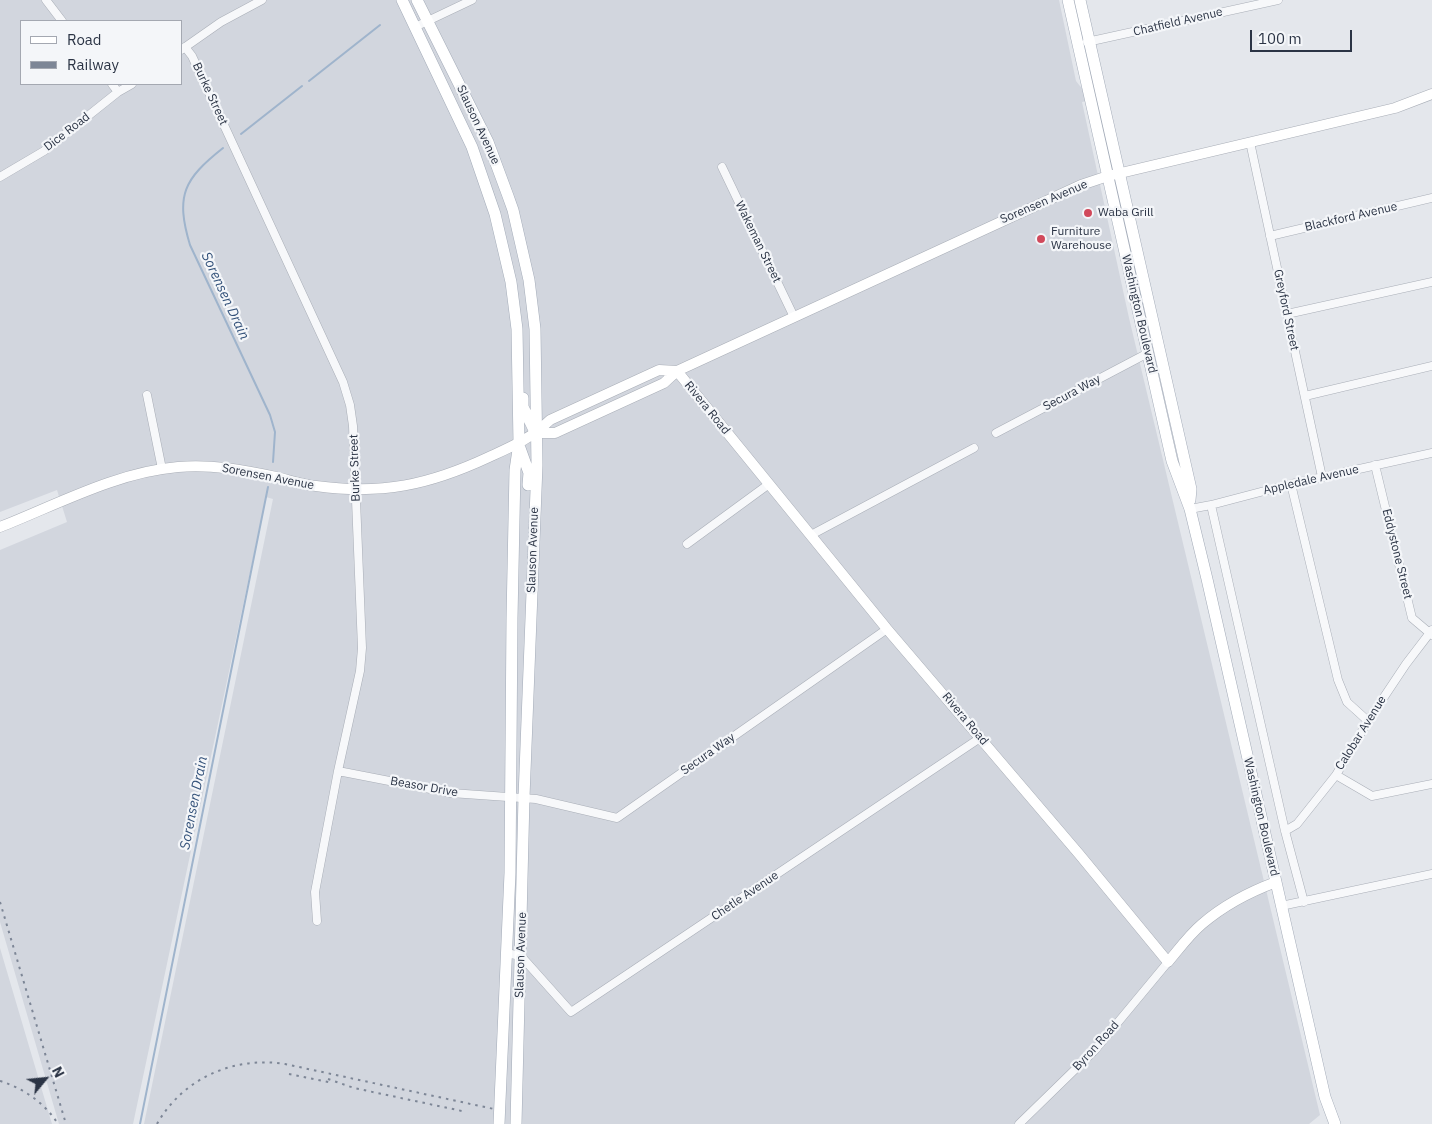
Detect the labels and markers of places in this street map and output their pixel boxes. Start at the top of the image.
place label: Waba Grill [1098,206,1153,220]
marker: Waba Grill [1082,207,1094,219]
place label: Furniture Warehouse [1051,225,1112,253]
marker: Furniture Warehouse [1035,233,1047,245]

